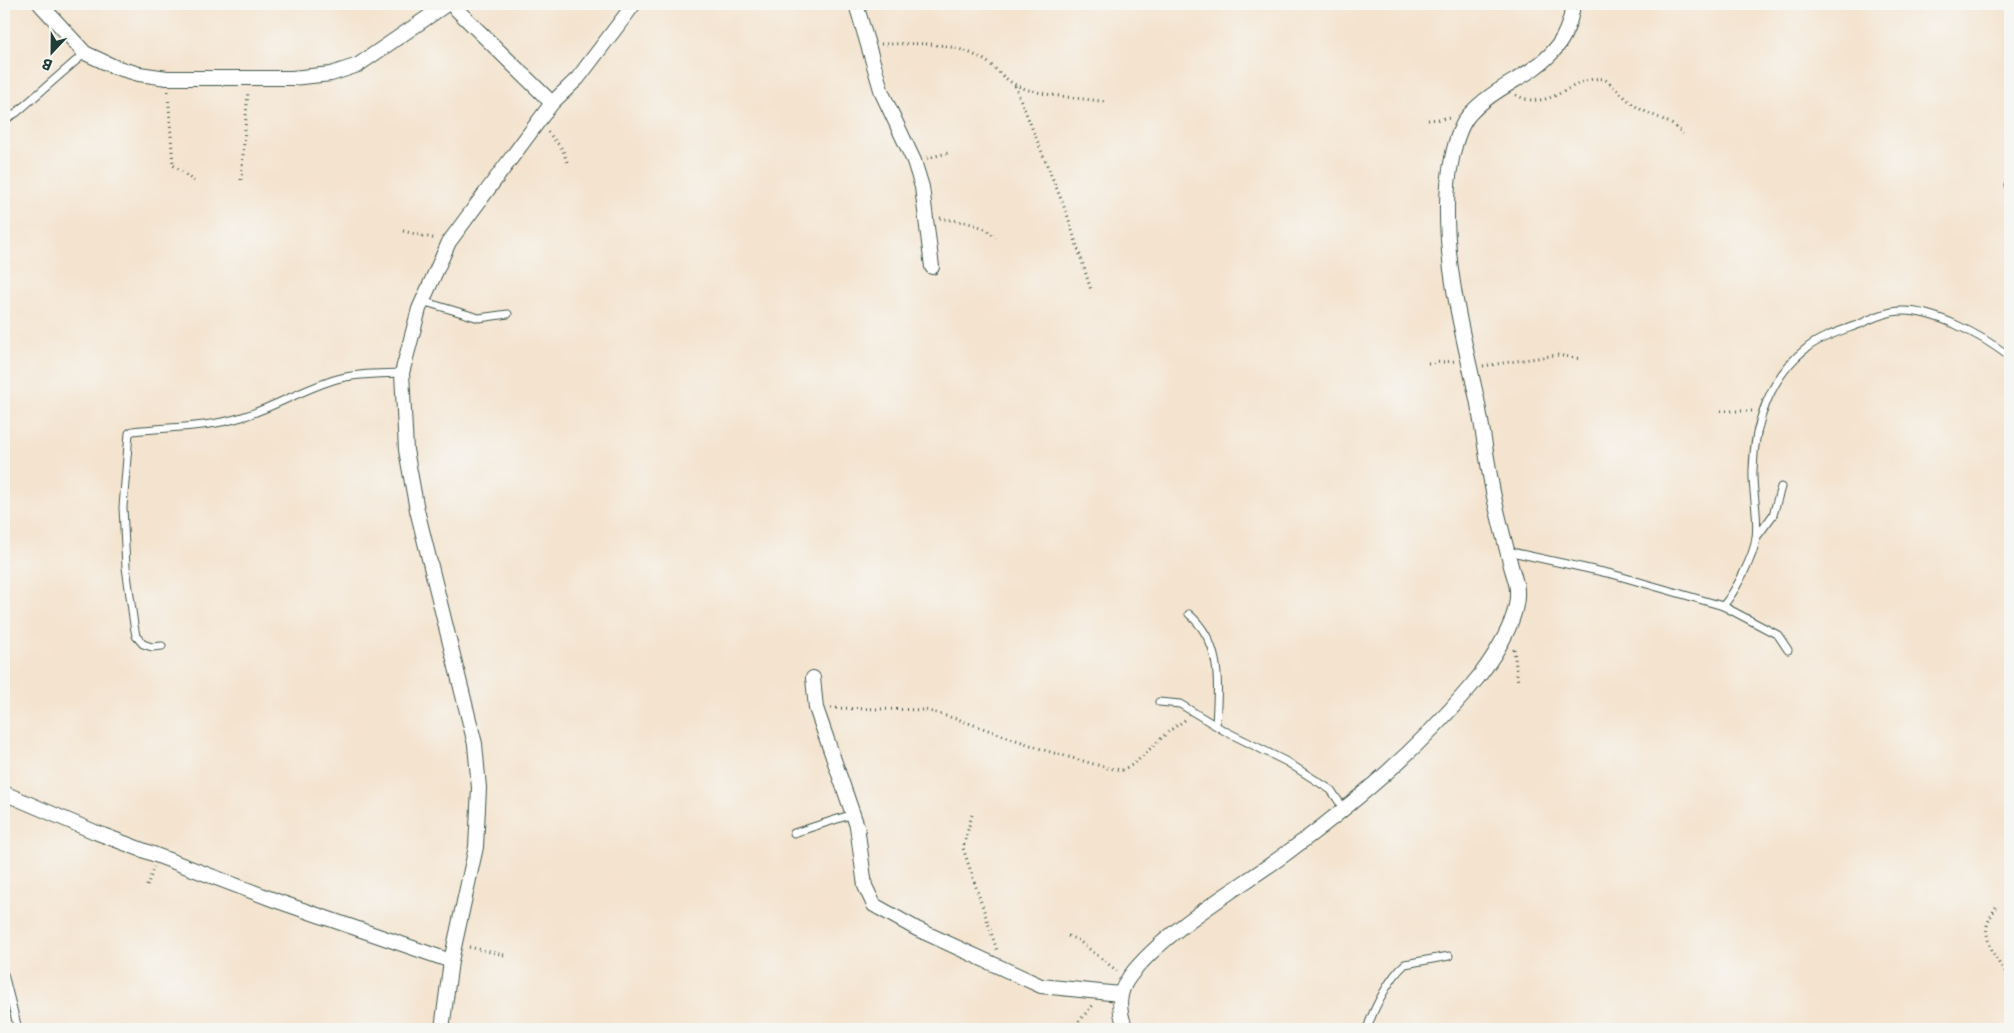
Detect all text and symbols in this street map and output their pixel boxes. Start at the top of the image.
north arrow [28,28,78,78]
text: B [39,53,55,76]

